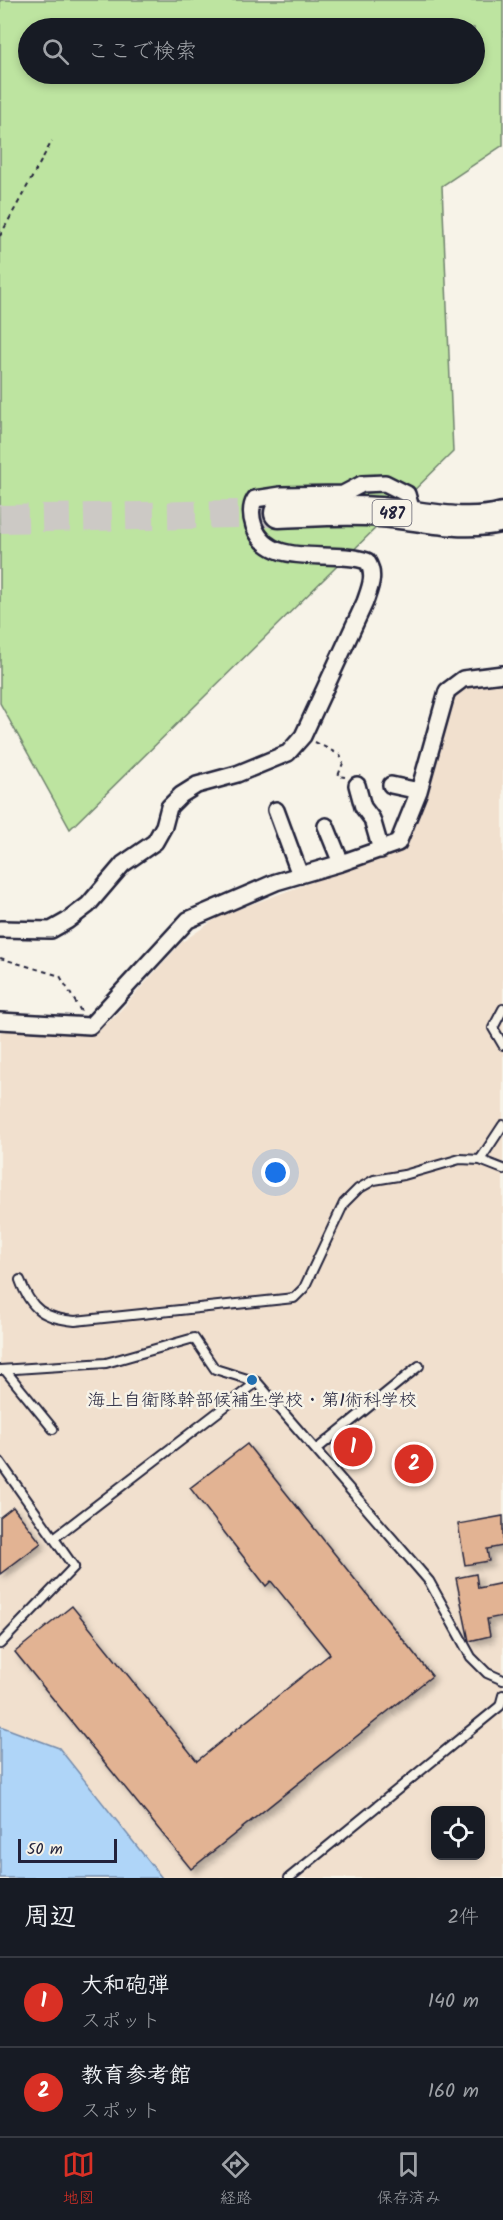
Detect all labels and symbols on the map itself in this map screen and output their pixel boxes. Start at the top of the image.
road number: 487 [372,500,412,526]
your location [261,1158,290,1187]
marker: 海上自衛隊幹部候補生学校・第1術科学校 [245,1373,259,1387]
place label: 海上自衛隊幹部候補生学校・第1術科学校 [87,1387,417,1416]
pin: 1 [334,1424,372,1470]
pin: 2 [394,1442,434,1486]
scale bar [18,1836,117,1864]

